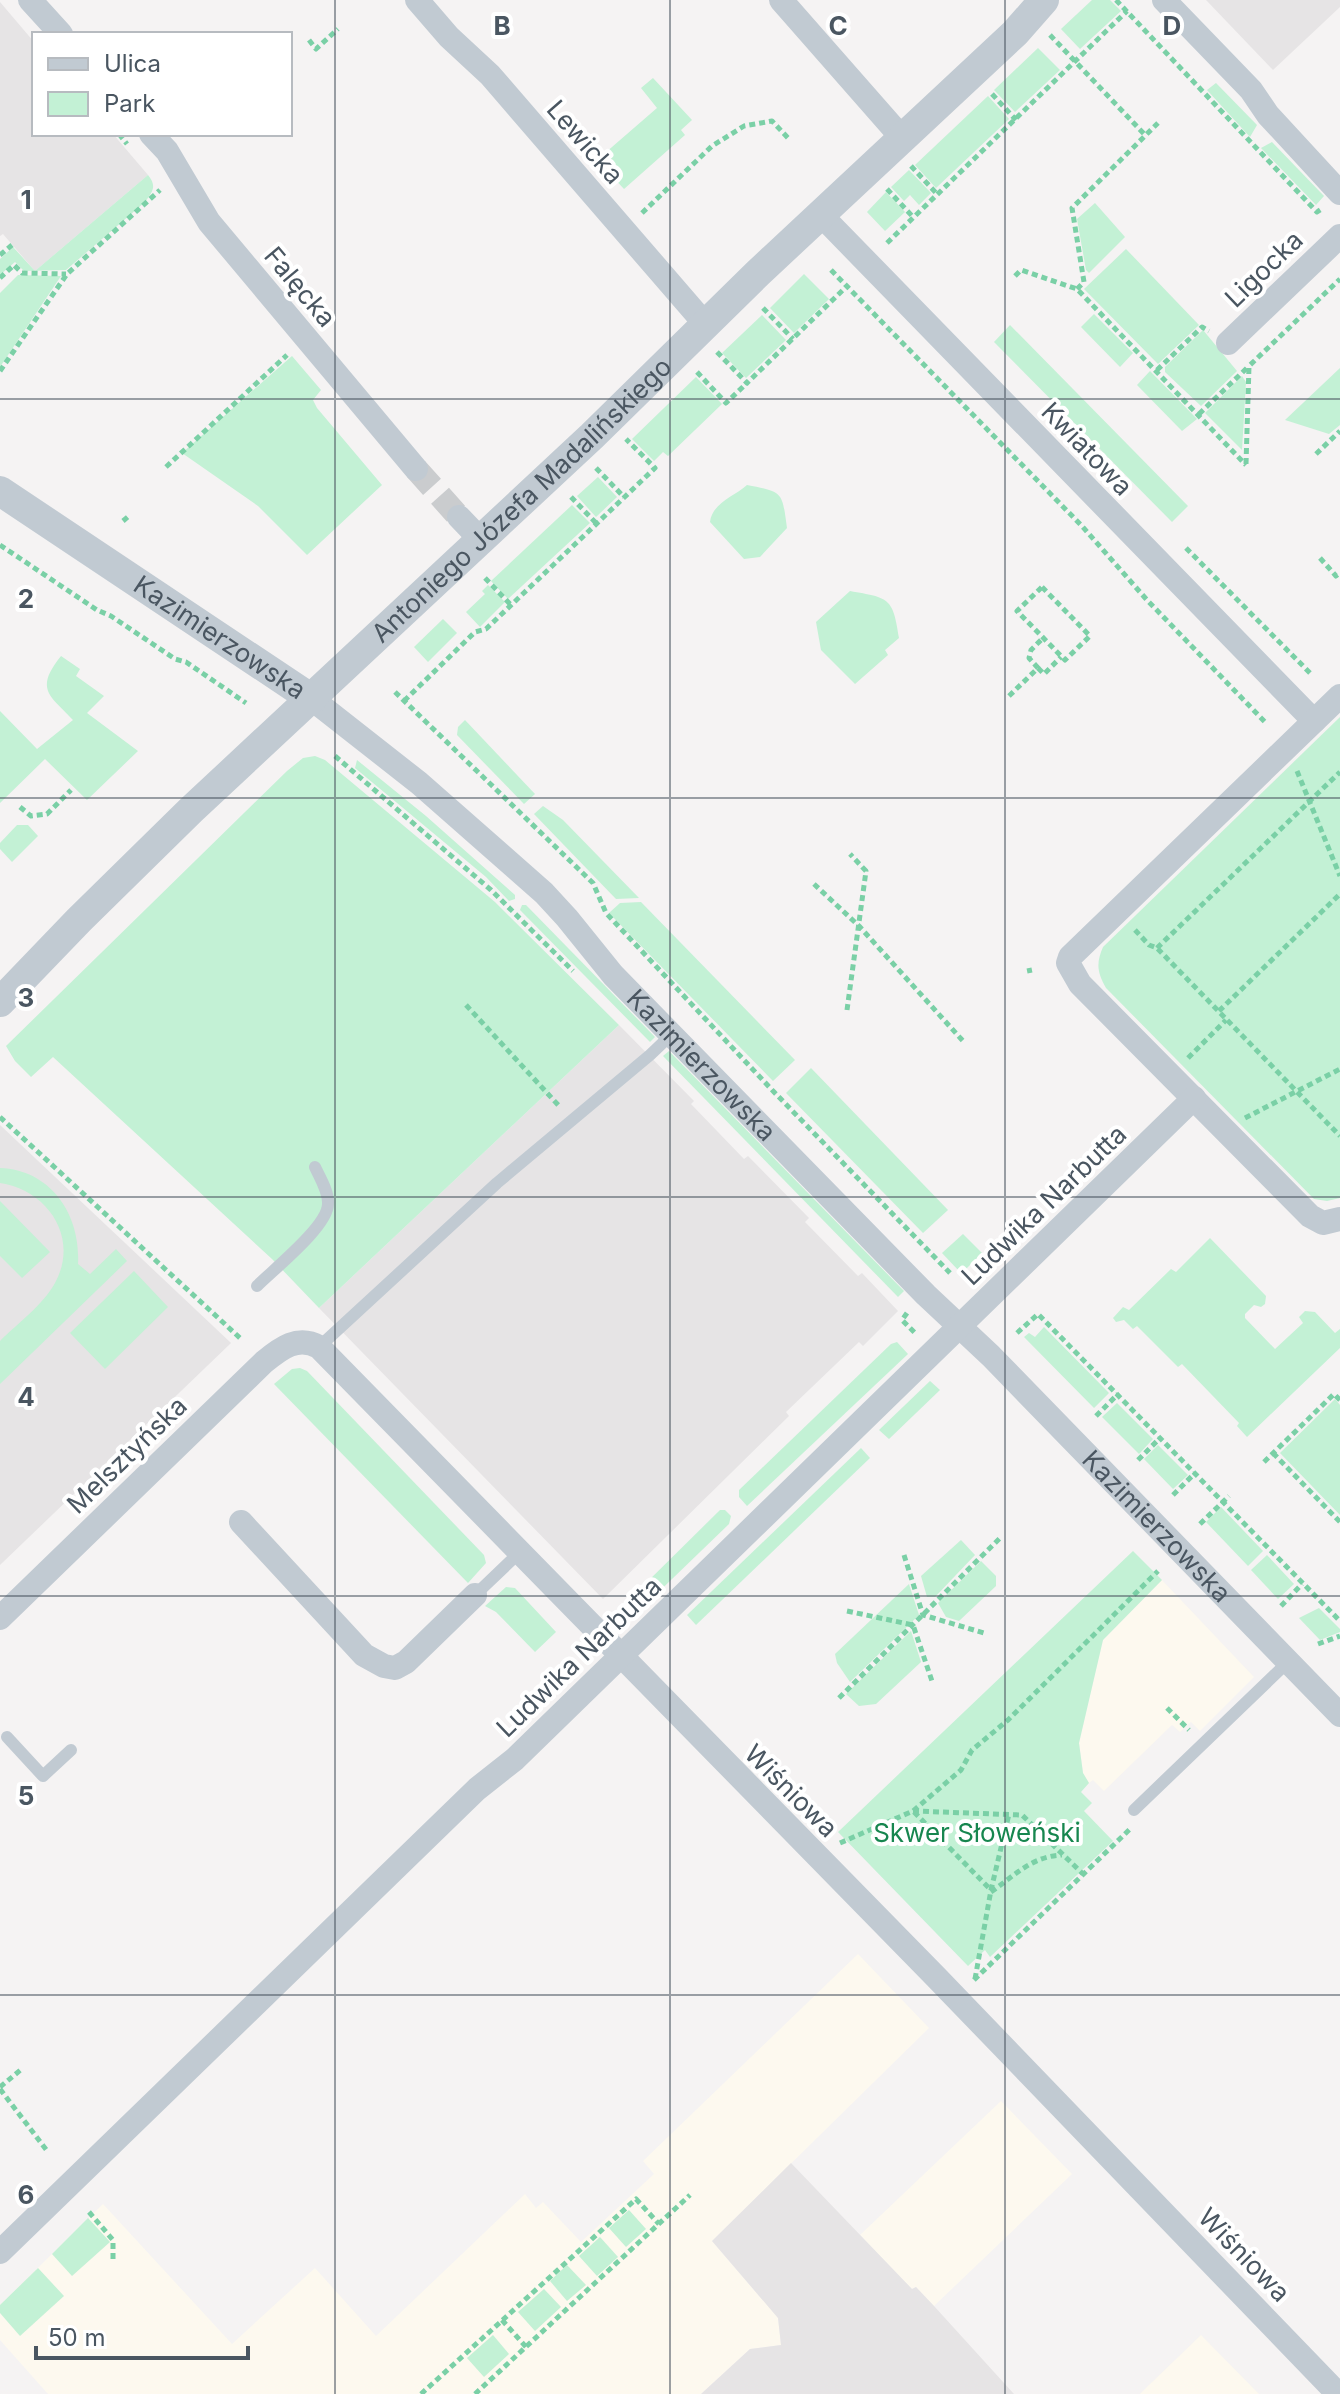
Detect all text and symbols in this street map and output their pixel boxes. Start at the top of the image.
text: B [493,10,511,41]
text: C [828,10,848,41]
text: D [1163,10,1181,41]
legend [32,32,292,136]
text: Ulica [104,49,161,78]
text: Park [104,89,155,118]
street label: Lewicka [541,94,630,190]
text: 1 [20,184,32,215]
street label: Ligocka [1218,224,1309,313]
street label: Falęcka [258,241,343,333]
street label: Antoniego Józefa Madalińskiego [365,351,678,649]
street label: Kwiatowa [1035,396,1139,502]
street label: Kazimierzowska [128,569,312,705]
text: 2 [18,583,34,614]
text: 3 [18,982,34,1013]
street label: Kazimierzowska [621,983,783,1147]
street label: Ludwika Narbutta [955,1118,1132,1291]
text: 4 [17,1381,35,1412]
street label: Melsztyńska [60,1390,193,1519]
street label: Kazimierzowska [1076,1443,1238,1608]
street label: Ludwika Narbutta [490,1570,667,1743]
street label: Wiśniowa [739,1738,844,1843]
text: 5 [18,1780,34,1811]
park label: Skwer Słoweński [873,1817,1081,1848]
text: 6 [18,2179,34,2210]
street label: Wiśniowa [1192,2201,1297,2308]
scale bar [36,2310,248,2360]
text: 50 m [48,2323,106,2352]

